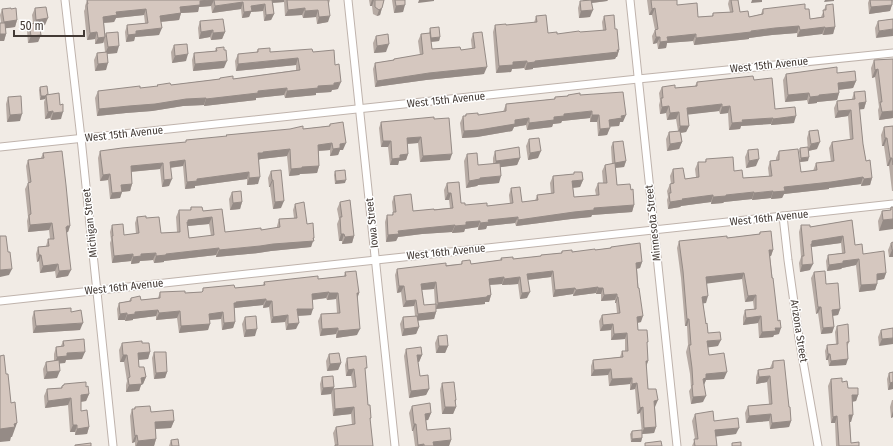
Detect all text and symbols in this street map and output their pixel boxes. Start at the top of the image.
scale bar [14,12,84,38]
text: 50 m [20,19,44,33]
street label: West 15th Avenue [729,54,809,76]
street label: West 15th Avenue [406,89,486,111]
street label: West 15th Avenue [84,123,164,145]
street label: Minnesota Street [642,184,663,262]
street label: Michigan Street [80,187,100,258]
street label: Iowa Street [363,197,381,249]
street label: West 16th Avenue [729,207,809,229]
street label: West 16th Avenue [406,241,486,263]
street label: West 16th Avenue [84,276,164,298]
street label: Arizona Street [788,299,810,364]

